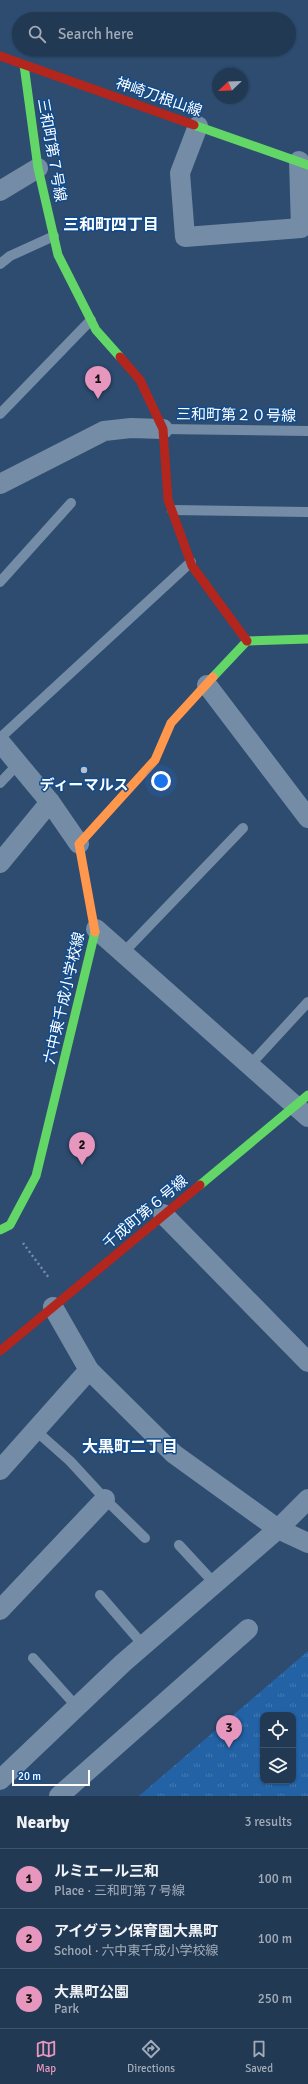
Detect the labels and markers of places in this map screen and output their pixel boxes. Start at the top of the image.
pin: 1 [85,366,111,399]
marker: ディーマルス [79,765,89,775]
place label: ディーマルス [40,776,128,794]
pin: 2 [69,1132,95,1165]
pin: 3 [216,1715,242,1748]

